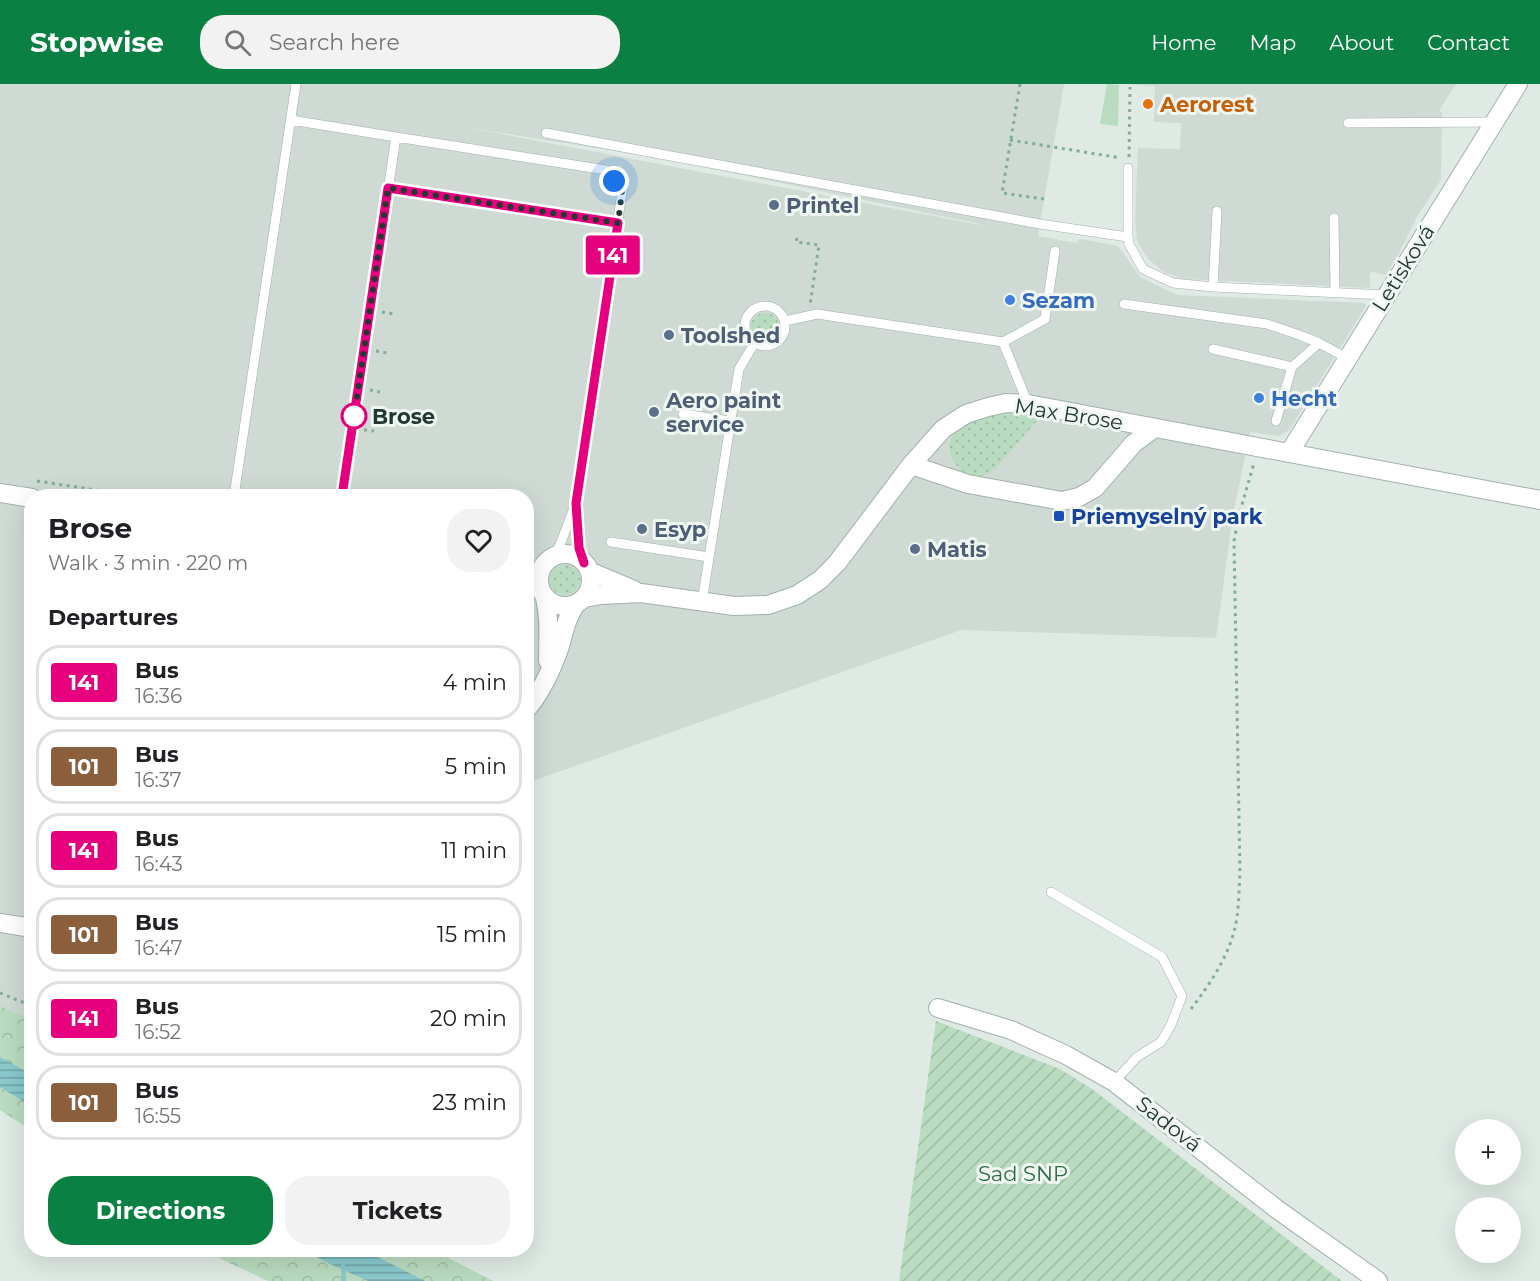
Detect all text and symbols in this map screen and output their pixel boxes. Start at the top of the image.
search box [200,15,620,69]
text: Stopwise [30,25,164,59]
icon: search [221,26,254,59]
text: Search here [269,29,400,56]
text: Home [1151,30,1216,55]
text: Map [1249,30,1296,55]
text: About [1329,30,1394,55]
text: Contact [1427,30,1510,55]
place label: Aerorest [1159,92,1254,117]
marker: Aerorest [1141,97,1155,111]
your location [599,166,629,196]
place label: Printel [786,193,859,218]
marker: Printel [767,198,781,212]
street label: Letisková [1367,220,1439,316]
line badge: 141 [578,236,648,274]
text: 141 [598,243,628,268]
place label: Sezam [1022,288,1095,313]
marker: Sezam [1003,293,1017,307]
place label: Toolshed [681,323,780,348]
marker: Toolshed [662,328,676,342]
place label: Hecht [1271,386,1337,411]
place label: Aero paint service [665,388,781,437]
marker: Hecht [1252,391,1266,405]
street label: Max Brose [1013,393,1125,435]
marker: Brose [341,403,367,429]
place label: Brose [372,404,435,429]
marker: Aero paint service [647,405,661,419]
place label: Priemyselný park [1071,504,1263,529]
button: heart [447,509,510,572]
marker: Priemyselný park [1052,509,1066,523]
text: Brose [48,511,132,545]
place label: Esyp [654,517,706,542]
marker: Esyp [635,522,649,536]
place label: Matis [927,537,987,562]
marker: Matis [908,542,922,556]
text: Walk · 3 min · 220 m [48,551,248,575]
text: Departures [48,604,178,631]
text: Bus [135,657,179,684]
text: 4 min [443,669,507,696]
text: 141 [69,670,99,695]
text: 16:36 [135,684,182,708]
text: Bus [135,741,179,768]
text: 5 min [445,753,507,780]
text: 101 [69,754,99,779]
text: 16:37 [135,768,181,792]
text: Bus [135,825,179,852]
text: 11 min [441,837,507,864]
text: 141 [69,838,99,863]
text: 16:43 [135,852,183,876]
text: Bus [135,909,179,936]
text: 15 min [437,921,507,948]
text: 101 [69,922,99,947]
text: 16:47 [135,936,183,960]
text: Bus [135,993,179,1020]
text: 20 min [430,1005,507,1032]
text: 141 [69,1006,99,1031]
text: 16:52 [135,1020,181,1044]
text: Bus [135,1077,179,1104]
text: 23 min [432,1089,507,1116]
text: 101 [69,1090,99,1115]
street label: Sadová [1131,1091,1207,1157]
text: 16:55 [135,1104,181,1128]
map controls [1455,1119,1521,1263]
button: + [1455,1119,1521,1185]
park label: Sad SNP [978,1161,1068,1186]
button: Directions [48,1176,273,1245]
button: Tickets [285,1176,510,1245]
button: − [1455,1197,1521,1263]

